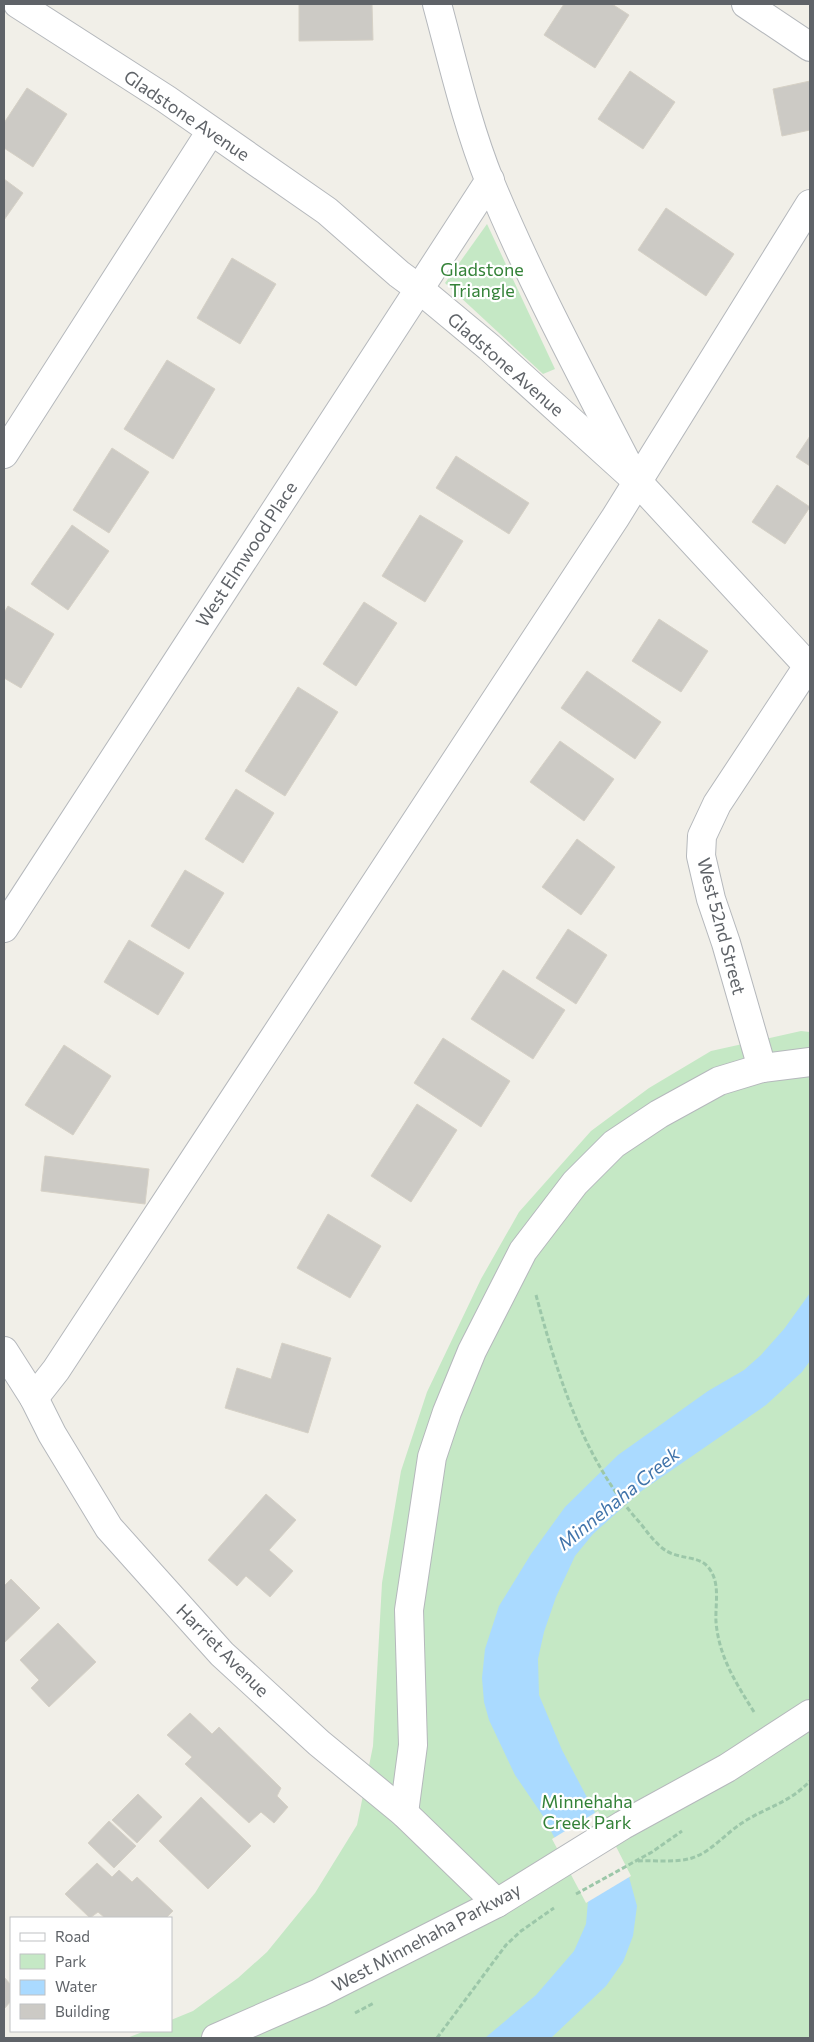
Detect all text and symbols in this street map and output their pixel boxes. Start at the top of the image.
street label: Gladstone Avenue [120,65,254,165]
park label: Gladstone Triangle [440,258,524,301]
street label: Gladstone Avenue [443,307,569,421]
street label: West Elmwood Place [191,477,301,631]
street label: West 52nd Street [693,855,751,997]
water label: Minnehaha Creek [552,1441,684,1554]
street label: Harriet Avenue [172,1599,274,1701]
park label: Minnehaha Creek Park [541,1790,633,1833]
street label: West Minnehaha Parkway [328,1878,524,1996]
legend [10,1917,172,2032]
text: Road [55,1927,90,1945]
text: Park [55,1952,86,1970]
text: Water [55,1977,97,1995]
text: Building [55,2002,110,2020]

